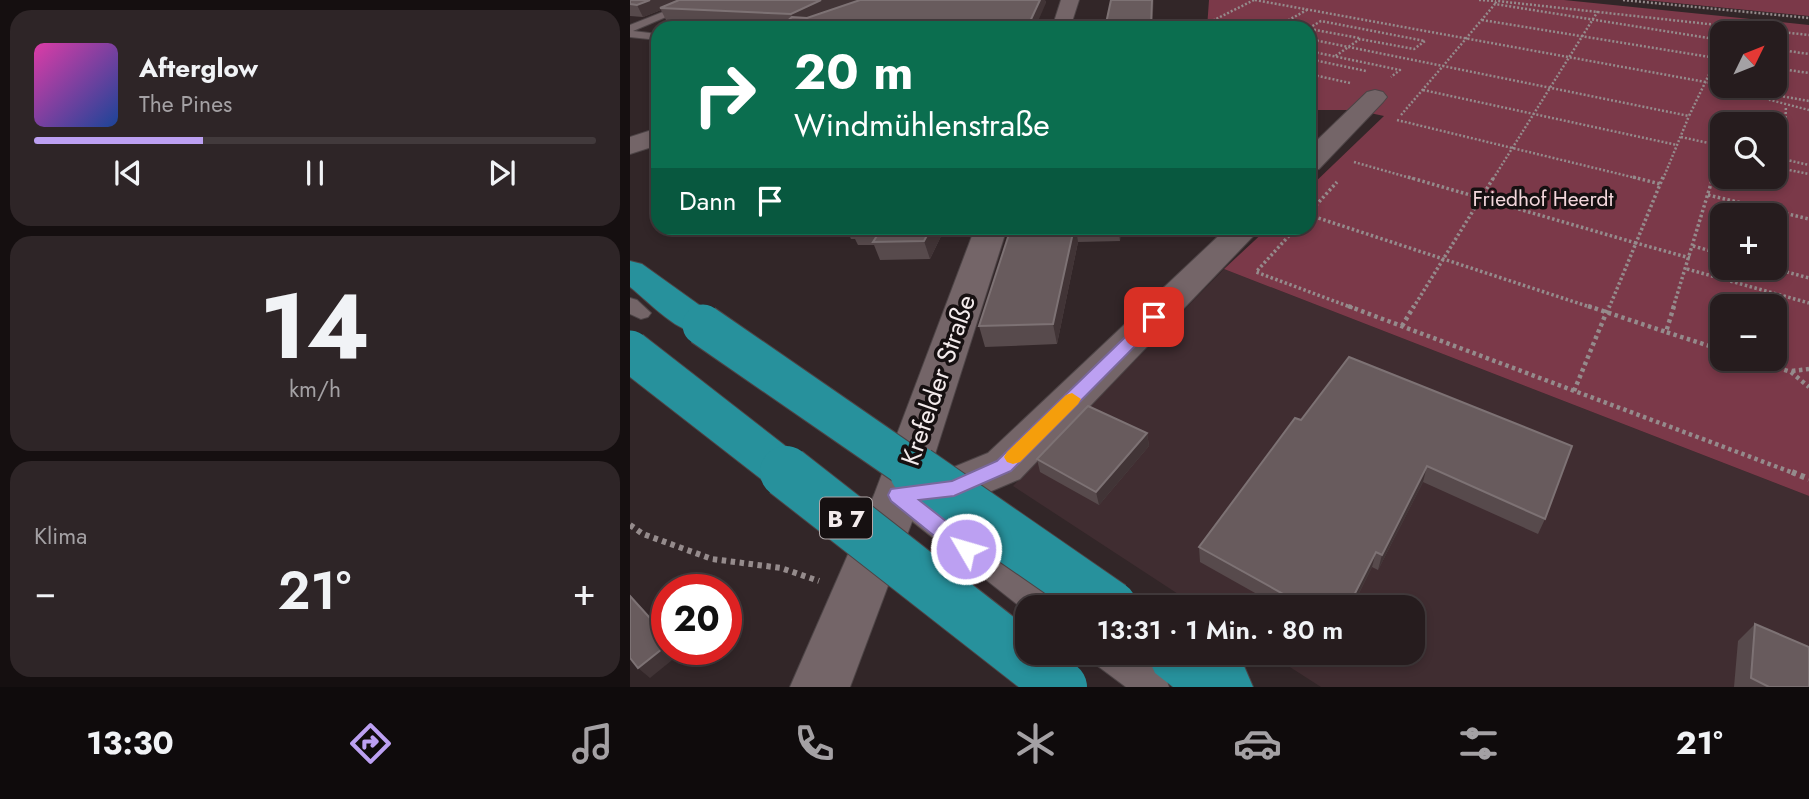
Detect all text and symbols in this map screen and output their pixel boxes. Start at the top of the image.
north arrow [1710,21,1787,98]
map controls [1710,21,1787,371]
text: 20 m [794,37,913,107]
text: Afterglow [139,49,258,87]
icon: right [679,49,770,140]
text: The Pines [139,87,232,121]
text: Windmühlenstraße [794,102,1050,148]
button: search [1710,112,1787,189]
icon: previous [109,154,147,192]
icon: pause [296,154,334,192]
icon: next [483,154,521,192]
text: Dann [679,182,737,220]
icon: arrive [751,182,789,220]
park label: Friedhof Heerdt [1472,184,1614,214]
button: + [1710,203,1787,280]
text: 14 [260,261,370,392]
pin [1124,287,1184,347]
street label: Krefelder Straße [891,290,985,470]
button: − [1710,294,1787,371]
icon: arrive [1135,298,1173,336]
text: km/h [289,372,341,406]
road number: B 7 [820,498,872,538]
position arrow [929,512,1003,586]
text: Klima [34,519,87,553]
text: 21° [278,553,351,629]
text: − [34,564,56,619]
text: + [573,564,596,619]
speed limit sign: 20 [651,574,742,665]
text: 13:31 · 1 Min. · 80 m [1097,611,1343,649]
icon: directions [346,719,395,768]
icon: music [568,719,617,768]
icon: phone [790,719,839,768]
icon: climate [1011,719,1060,768]
icon: car [1233,719,1282,768]
icon: filters [1454,719,1503,768]
text: 13:30 [86,720,174,766]
text: 21° [1676,720,1723,766]

